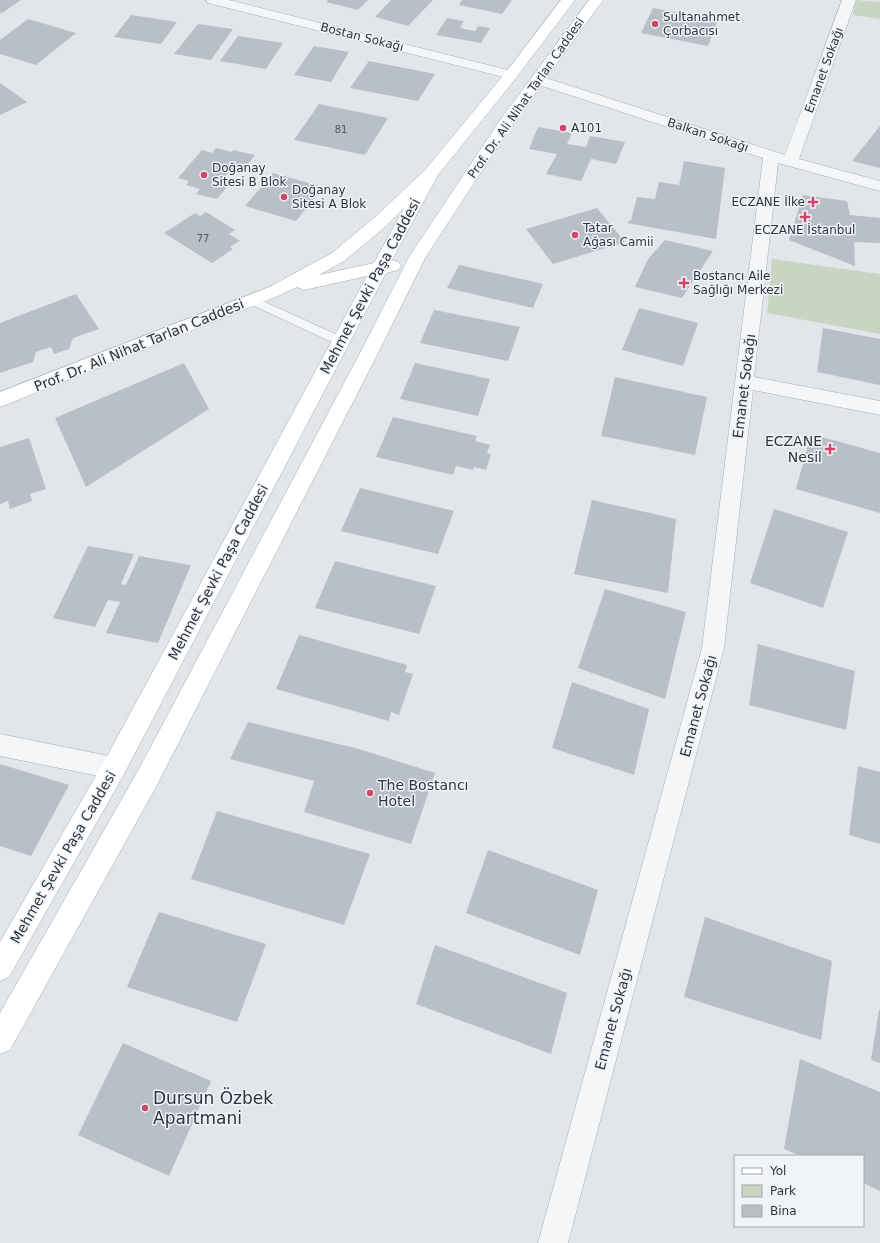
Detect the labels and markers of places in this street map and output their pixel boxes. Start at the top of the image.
place label: Sultanahmet Çorbacısı [663,10,740,38]
marker: Sultanahmet Çorbacısı [650,19,660,29]
place label: A101 [571,121,602,135]
marker: A101 [558,123,568,133]
place label: Doğanay Sitesi B Blok [212,161,286,189]
marker: Doğanay Sitesi B Blok [199,170,209,180]
place label: Doğanay Sitesi A Blok [292,183,366,211]
marker: Doğanay Sitesi A Blok [279,192,289,202]
place label: ECZANE İlke [731,194,805,209]
marker: ECZANE İlke [808,197,818,207]
marker: ECZANE İstanbul [800,212,810,222]
place label: Tatar Ağası Camii [582,221,654,249]
place label: ECZANE İstanbul [755,222,855,237]
marker: Tatar Ağası Camii [570,230,580,240]
place label: Bostancı Aile Sağlığı Merkezi [693,269,783,297]
marker: Bostancı Aile Sağlığı Merkezi [678,277,690,289]
place label: ECZANE Nesil [765,433,822,465]
marker: ECZANE Nesil [825,444,835,454]
place label: The Bostancı Hotel [377,777,468,809]
marker: The Bostancı Hotel [365,788,375,798]
place label: Dursun Özbek Apartmani [153,1087,273,1128]
marker: Dursun Özbek Apartmani [140,1103,150,1113]

